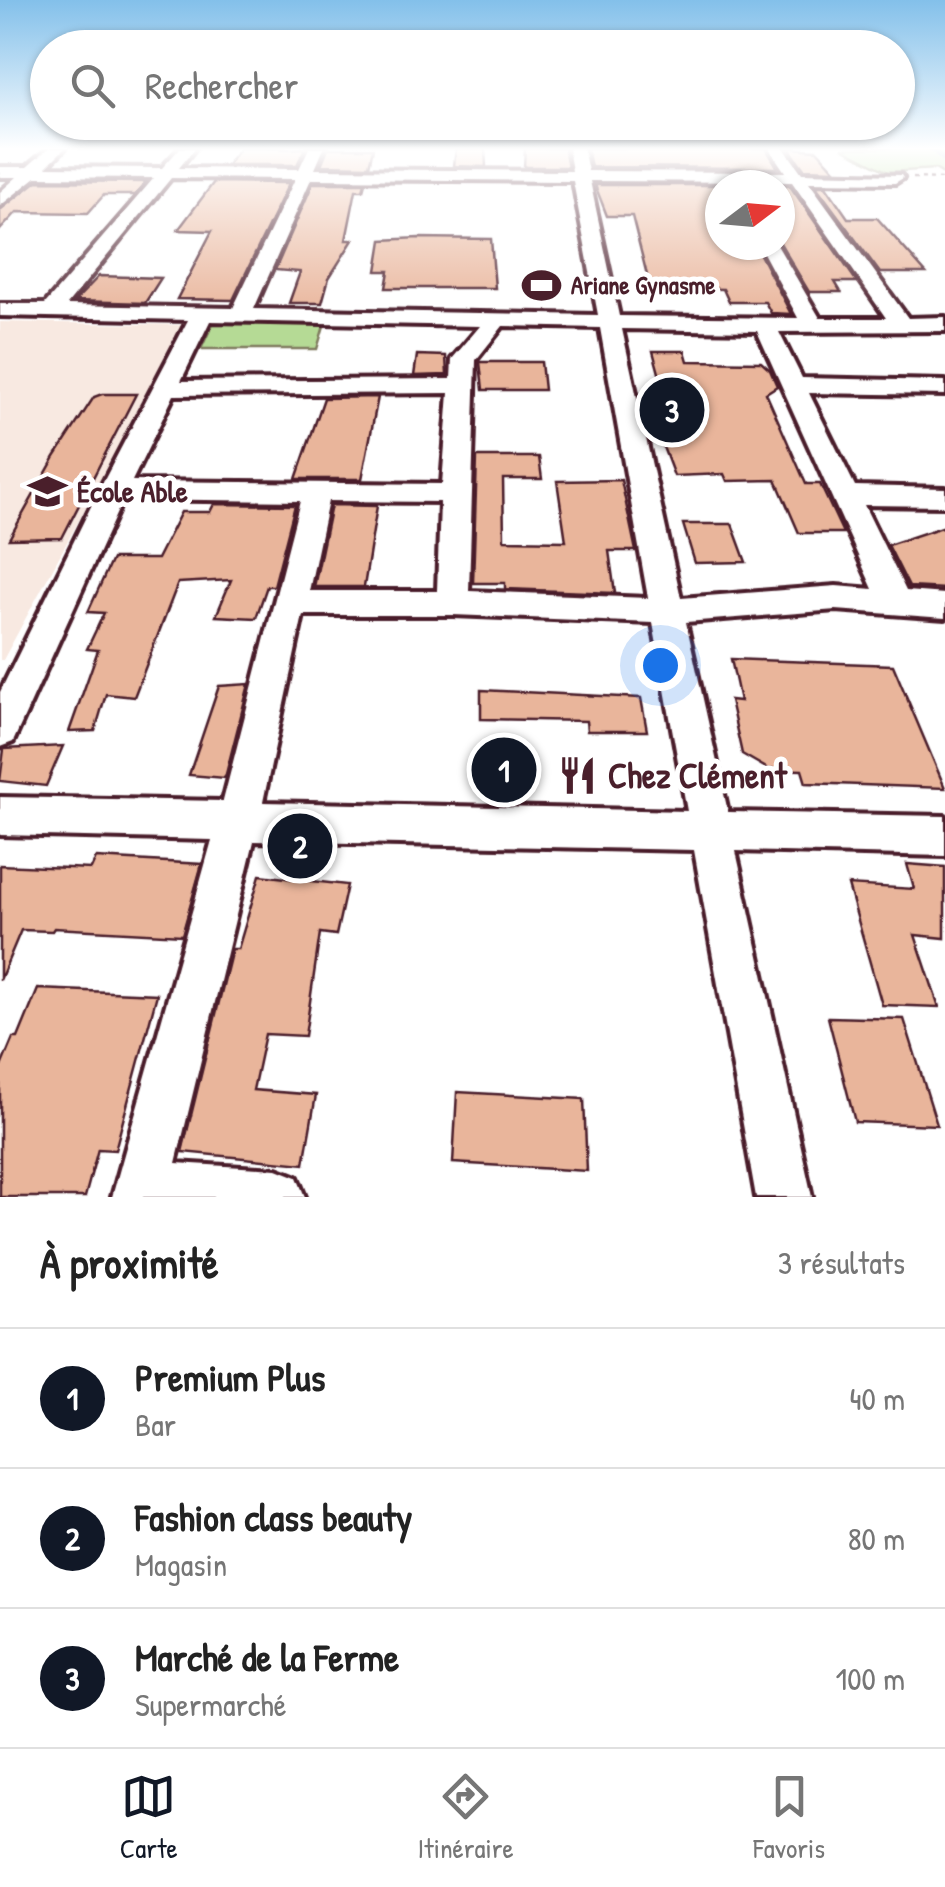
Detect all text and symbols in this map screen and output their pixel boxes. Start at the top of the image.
search box [30,30,915,140]
icon: search [65,58,120,113]
text: Rechercher [145,59,298,111]
north arrow [705,170,795,260]
sports icon: Ariane Gynasme [520,264,562,306]
place label: Ariane Gynasme [571,268,716,303]
pin: 3 [640,372,704,448]
school or university icon: École Able [26,471,68,513]
place label: École Able [77,471,188,511]
your location [635,640,686,691]
pin: 1 [472,732,536,808]
place label: Chez Clément [608,752,788,799]
restaurant icon: Chez Clément [557,755,599,797]
pin: 2 [268,808,332,884]
text: À proximité [40,1234,219,1291]
text: 3 résultats [778,1241,905,1284]
text: Premium Plus [135,1351,325,1403]
text: 1 [67,1377,78,1420]
text: 40 m [850,1377,905,1420]
text: Bar [135,1403,176,1446]
text: Fashion class beauty [135,1491,412,1543]
text: 2 [65,1517,80,1560]
text: 80 m [848,1517,905,1560]
text: Magasin [135,1543,227,1586]
text: Marché de la Ferme [135,1631,399,1683]
text: 3 [65,1657,80,1700]
text: 100 m [836,1657,905,1700]
text: Supermarché [135,1683,286,1726]
tab: Carte [120,1769,178,1867]
tab: Itinéraire [417,1769,514,1867]
tab: Favoris [753,1769,825,1867]

